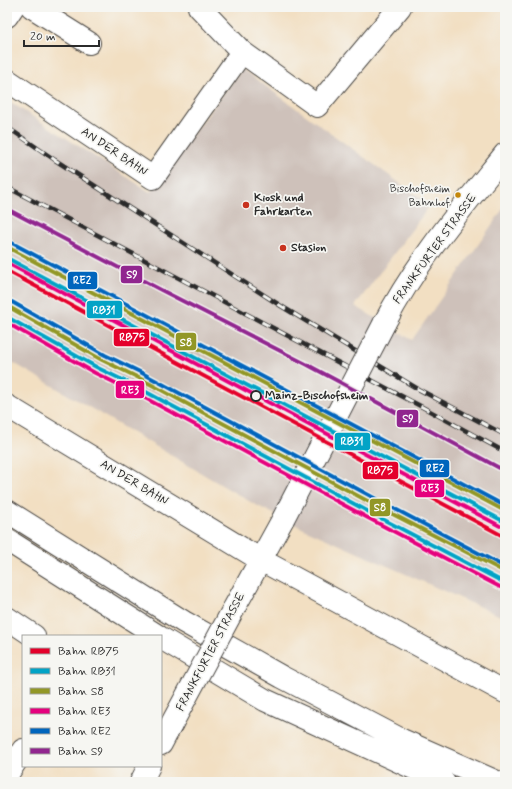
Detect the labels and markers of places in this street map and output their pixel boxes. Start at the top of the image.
place label: Bischofsheim Bahnhof [390,182,450,210]
place label: Kiosk und Fahrkarten [254,190,312,220]
marker: Bischofsheim Bahnhof [453,190,463,200]
marker: Kiosk und Fahrkarten [241,200,251,210]
place label: Stasion [291,240,326,256]
marker: Stasion [278,243,288,253]
place label: Mainz-Bischofsheim [265,388,369,404]
marker: Mainz-Bischofsheim [250,390,262,402]

